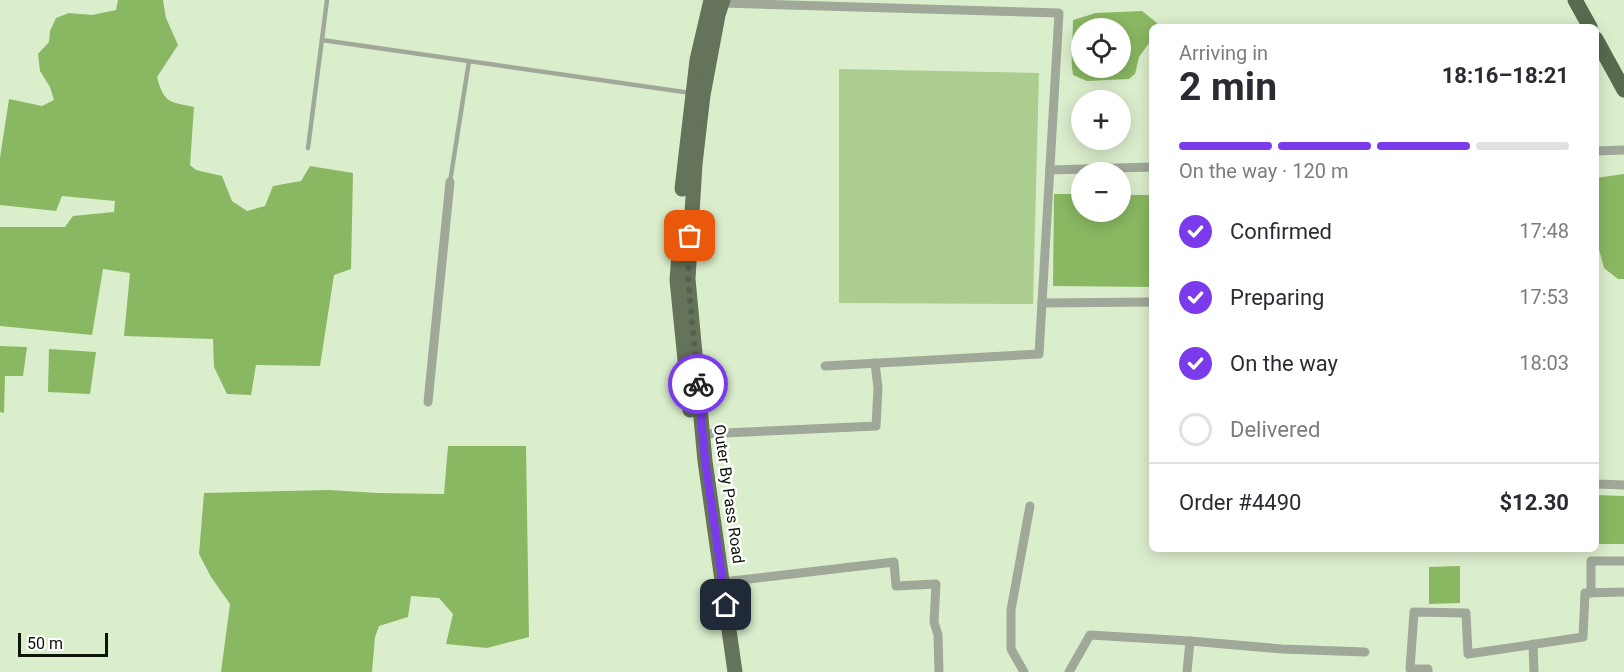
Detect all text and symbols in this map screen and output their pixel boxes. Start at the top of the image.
map controls [1071,18,1131,222]
button: locate [1071,18,1131,78]
text: Arriving in [1179,41,1268,65]
text: 18:16–18:21 [1442,63,1569,88]
text: 2 min [1179,64,1277,110]
button: + [1071,90,1131,150]
text: On the way · 120 m [1179,159,1348,183]
button: − [1071,162,1131,222]
pin [664,210,715,261]
icon: check [1179,215,1212,248]
icon: bag [673,219,706,252]
text: Confirmed [1230,219,1332,244]
text: 17:48 [1519,219,1569,243]
icon: check [1179,281,1212,314]
text: Preparing [1230,285,1324,310]
text: 17:53 [1519,285,1569,309]
icon: check [1179,347,1212,380]
text: On the way [1230,351,1338,376]
text: 18:03 [1519,351,1569,375]
courier [668,354,728,414]
icon: bike [682,368,715,401]
text: Delivered [1230,417,1320,442]
street label: Outer By Pass Road [710,423,748,565]
text: Order #4490 [1179,490,1301,515]
text: $12.30 [1500,490,1569,515]
pin [700,579,751,630]
icon: home [709,588,742,621]
scale bar [18,630,108,658]
text: 50 m [27,634,63,653]

